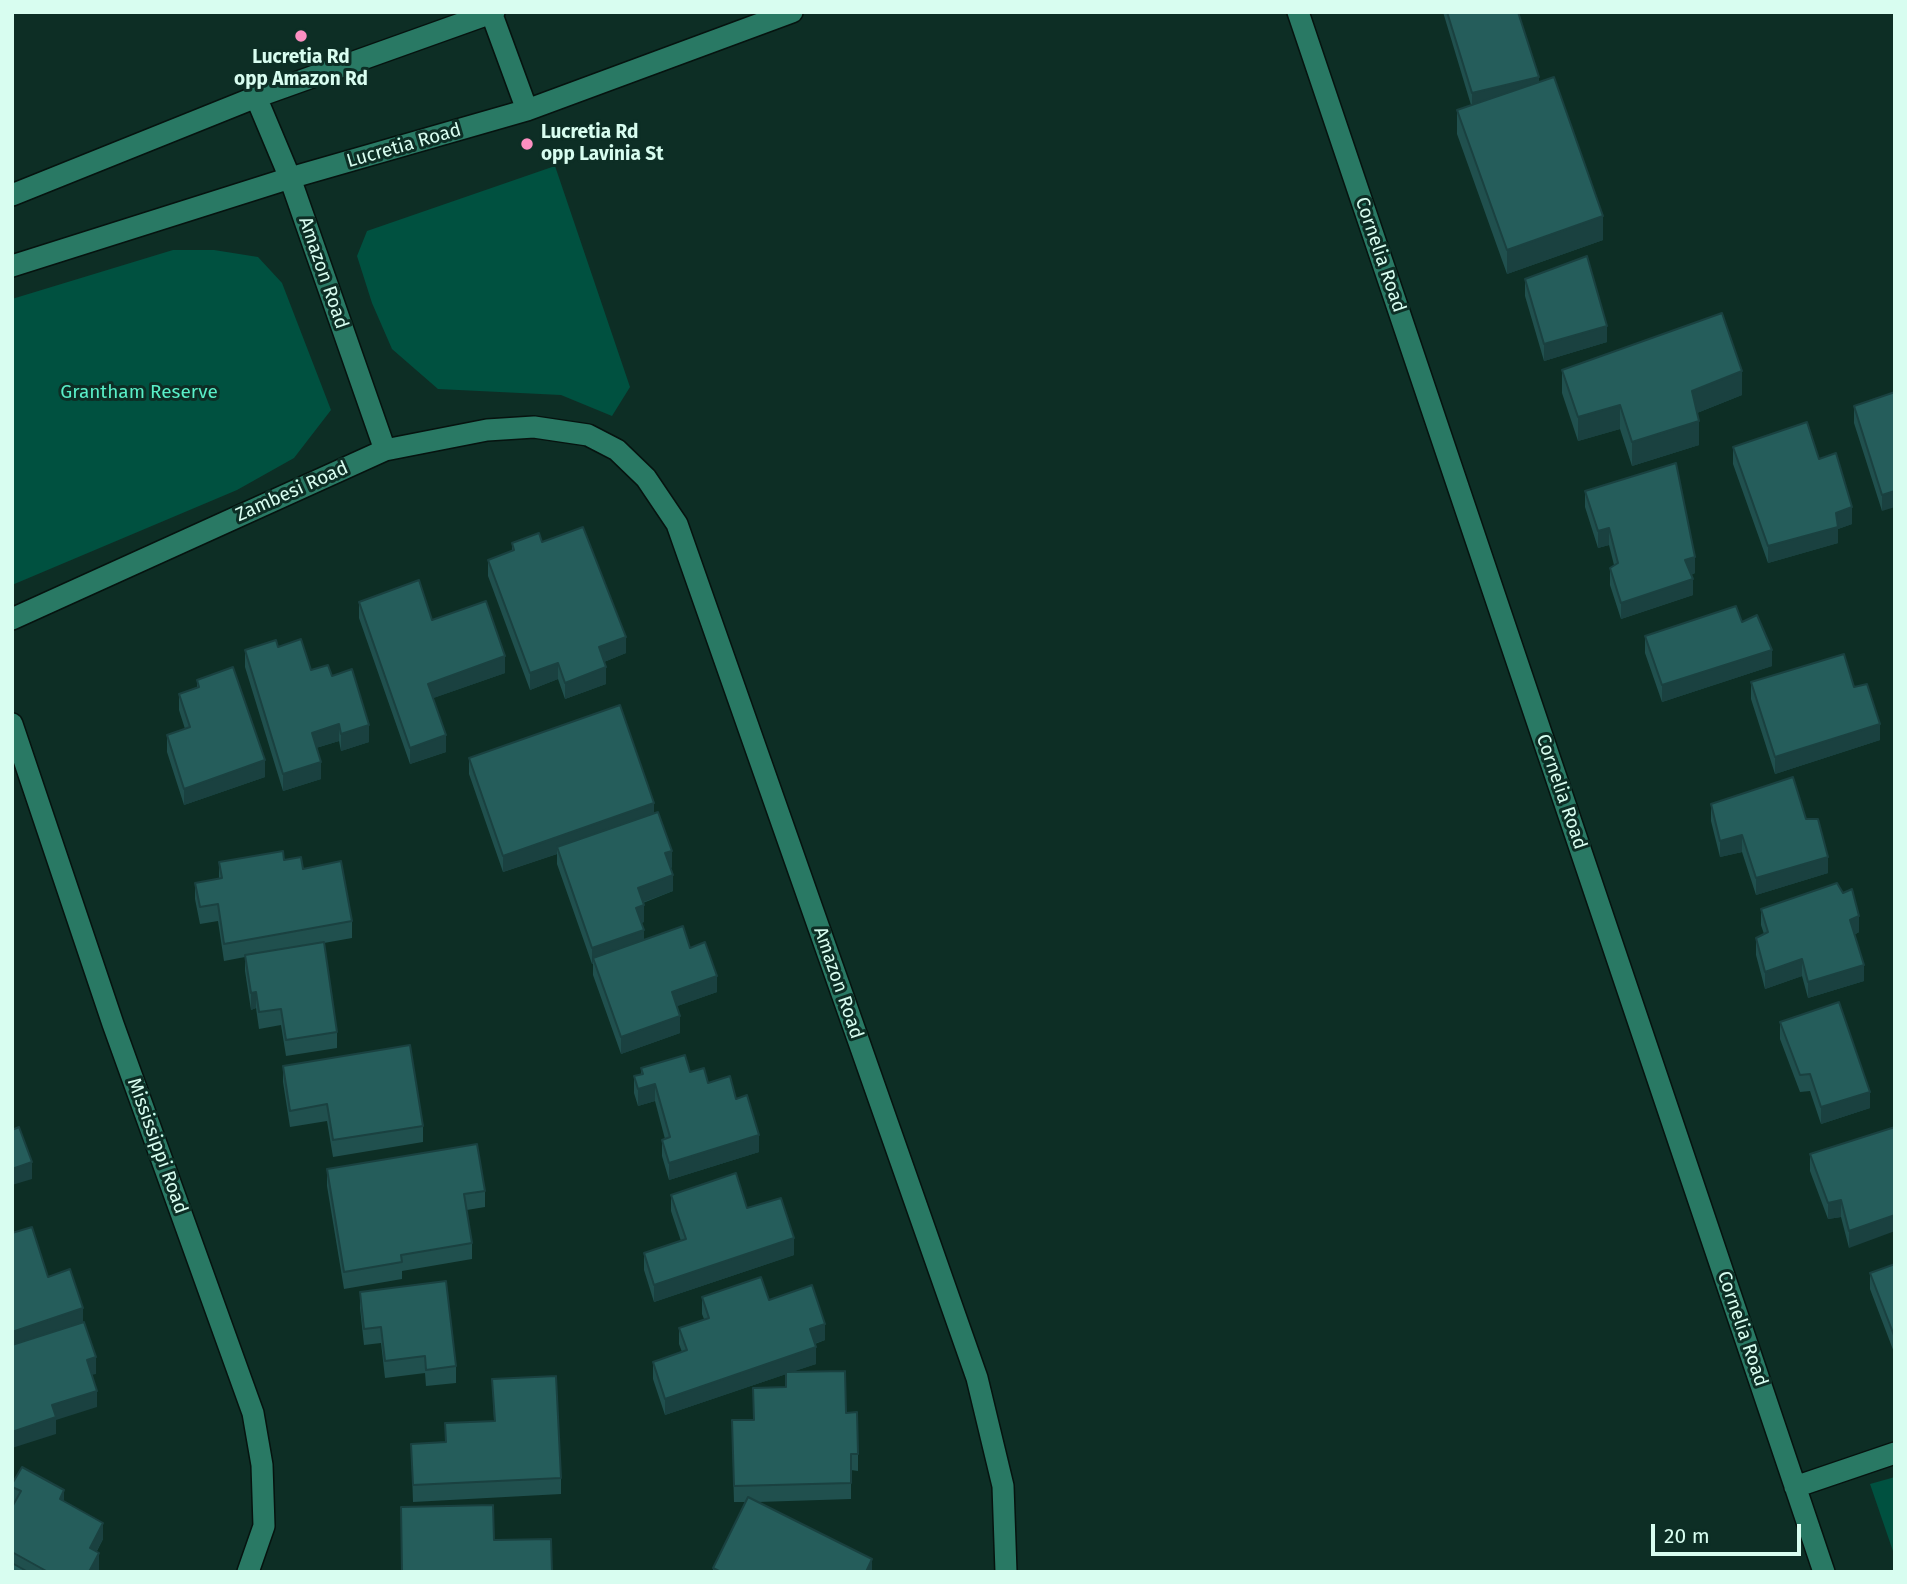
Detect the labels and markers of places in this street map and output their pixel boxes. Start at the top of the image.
marker: Lucretia Rd opp Amazon Rd [293,28,309,44]
place label: Lucretia Rd opp Amazon Rd [234,47,368,91]
place label: Lucretia Rd opp Lavinia St [541,122,664,166]
marker: Lucretia Rd opp Lavinia St [519,136,535,152]

